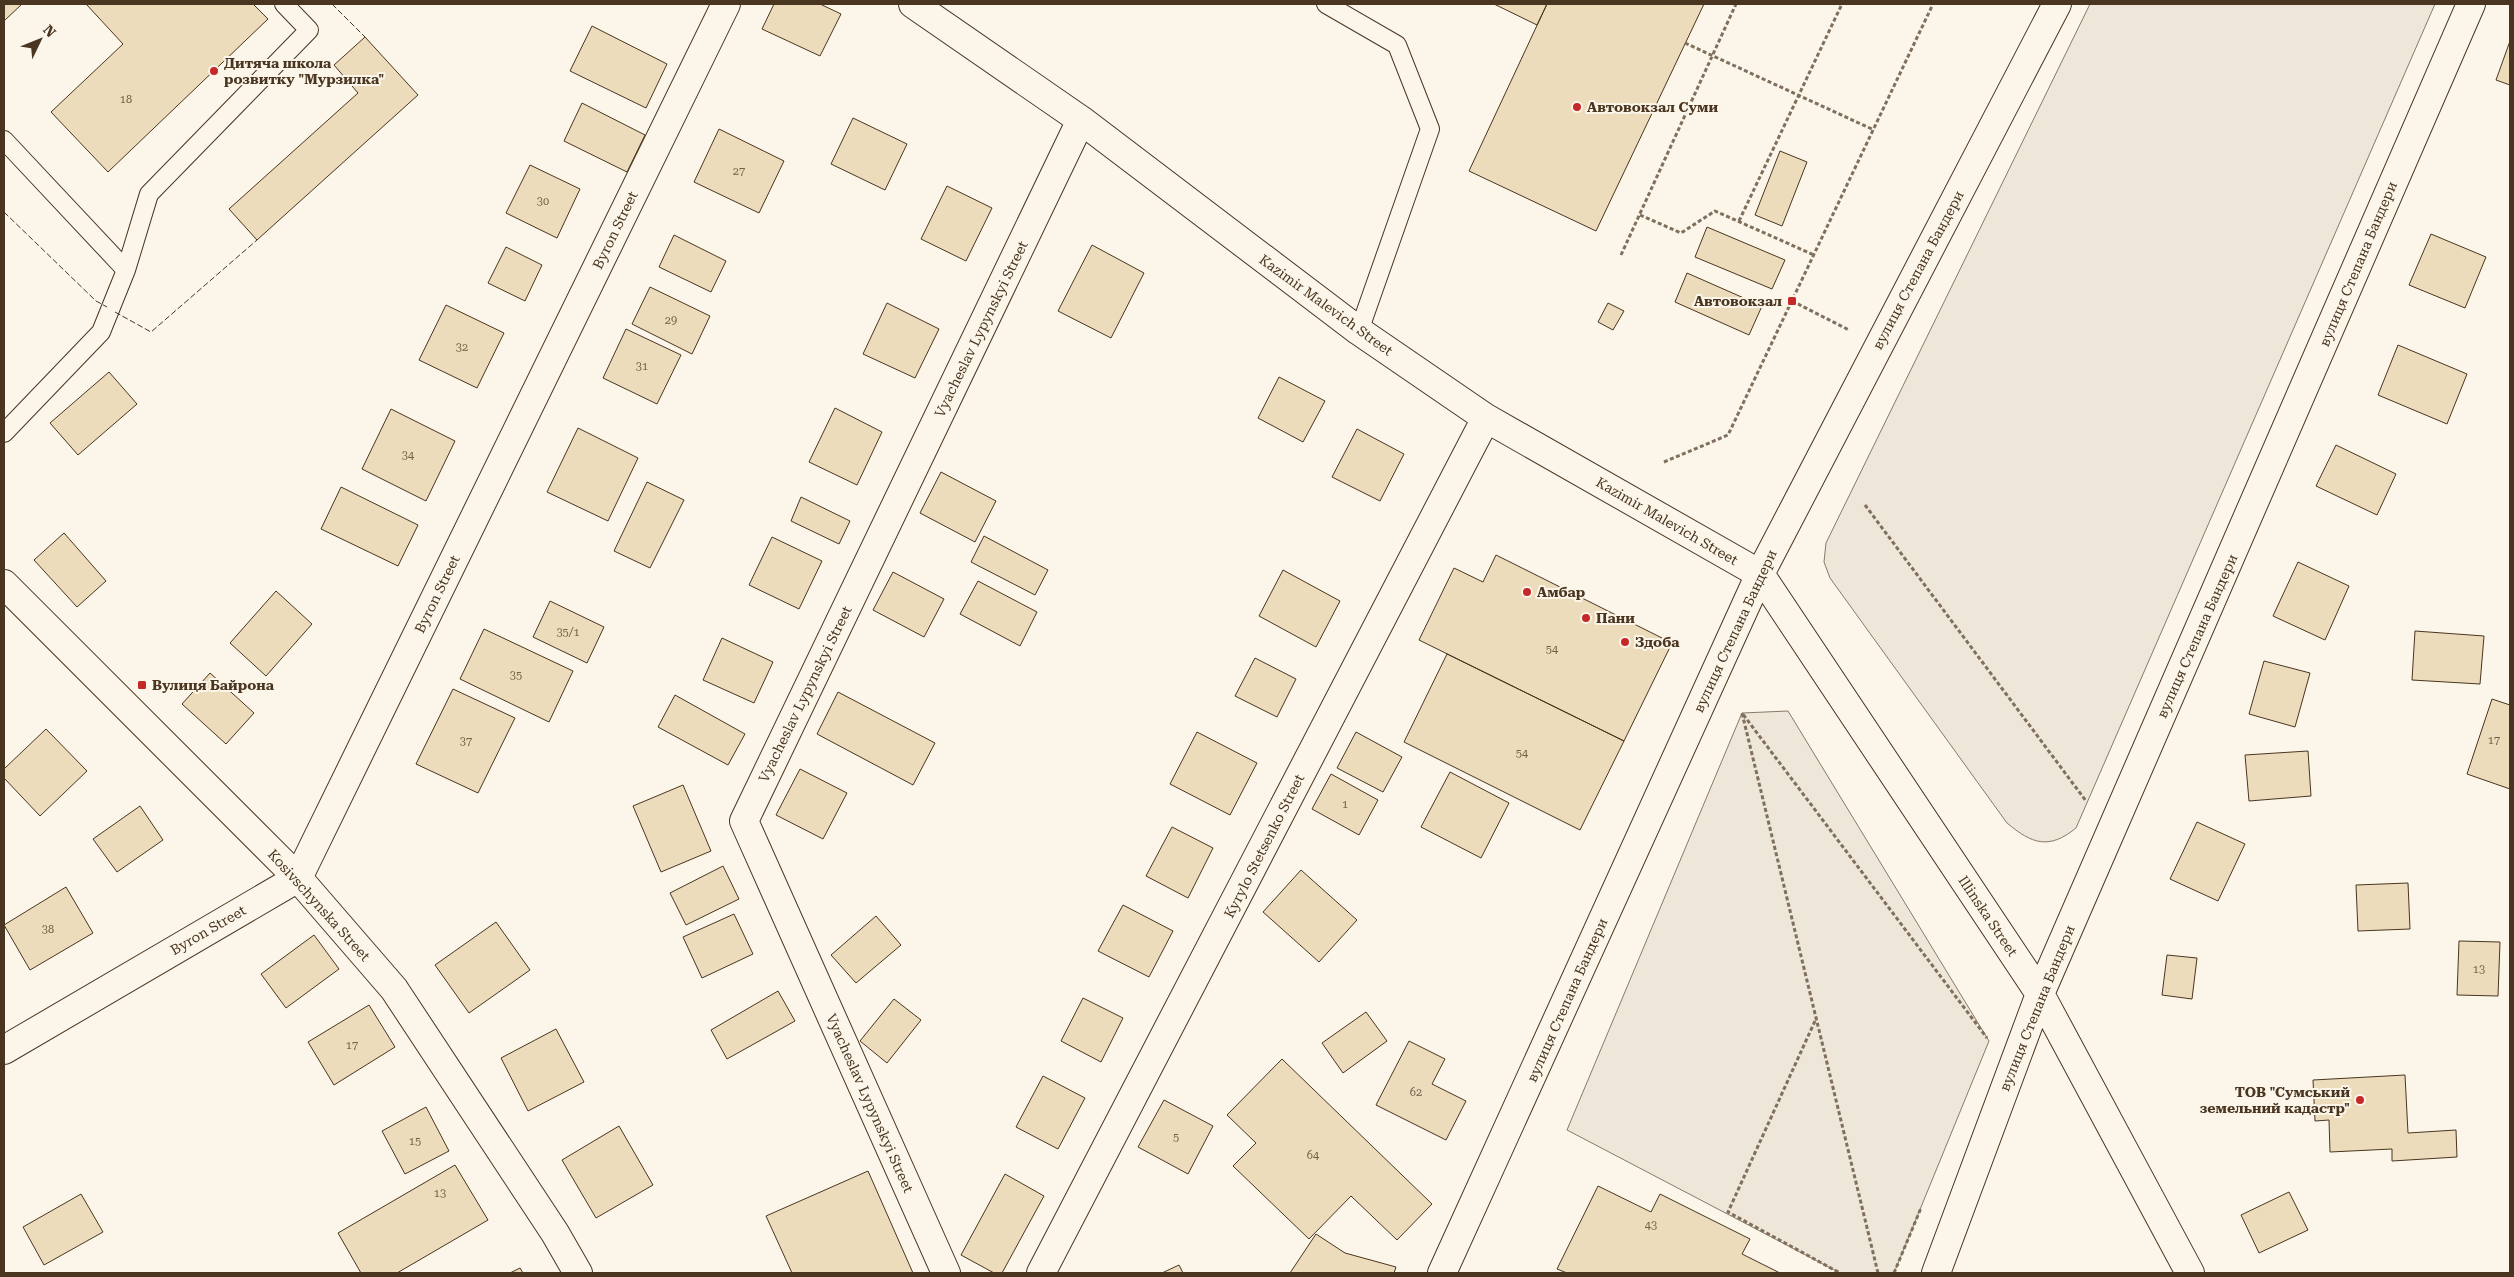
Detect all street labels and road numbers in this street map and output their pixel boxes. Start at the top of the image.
street label: вулиця Степана Бандери [2316,179,2400,349]
street label: вулиця Степана Бандери [1869,188,1967,352]
street label: Byron Street [589,189,641,271]
street label: Vyacheslav Lypynskyi Street [931,238,1031,420]
street label: Kazimir Malevich Street [1256,251,1396,359]
street label: Kazimir Malevich Street [1593,474,1741,568]
street label: вулиця Степана Бандери [1690,547,1780,715]
street label: вулиця Степана Бандери [2154,552,2240,720]
street label: Byron Street [411,553,463,635]
street label: Vyacheslav Lypynskyi Street [755,603,855,785]
street label: Kyrylo Stetsenko Street [1221,772,1307,920]
street label: Kosivschynska Street [265,846,373,964]
street label: Illinska Street [1955,873,2021,959]
street label: Byron Street [167,902,249,958]
street label: вулиця Степана Бандери [1524,916,1610,1084]
street label: вулиця Степана Бандери [1996,923,2078,1093]
street label: Vyacheslav Lypynskyi Street [823,1011,917,1195]

